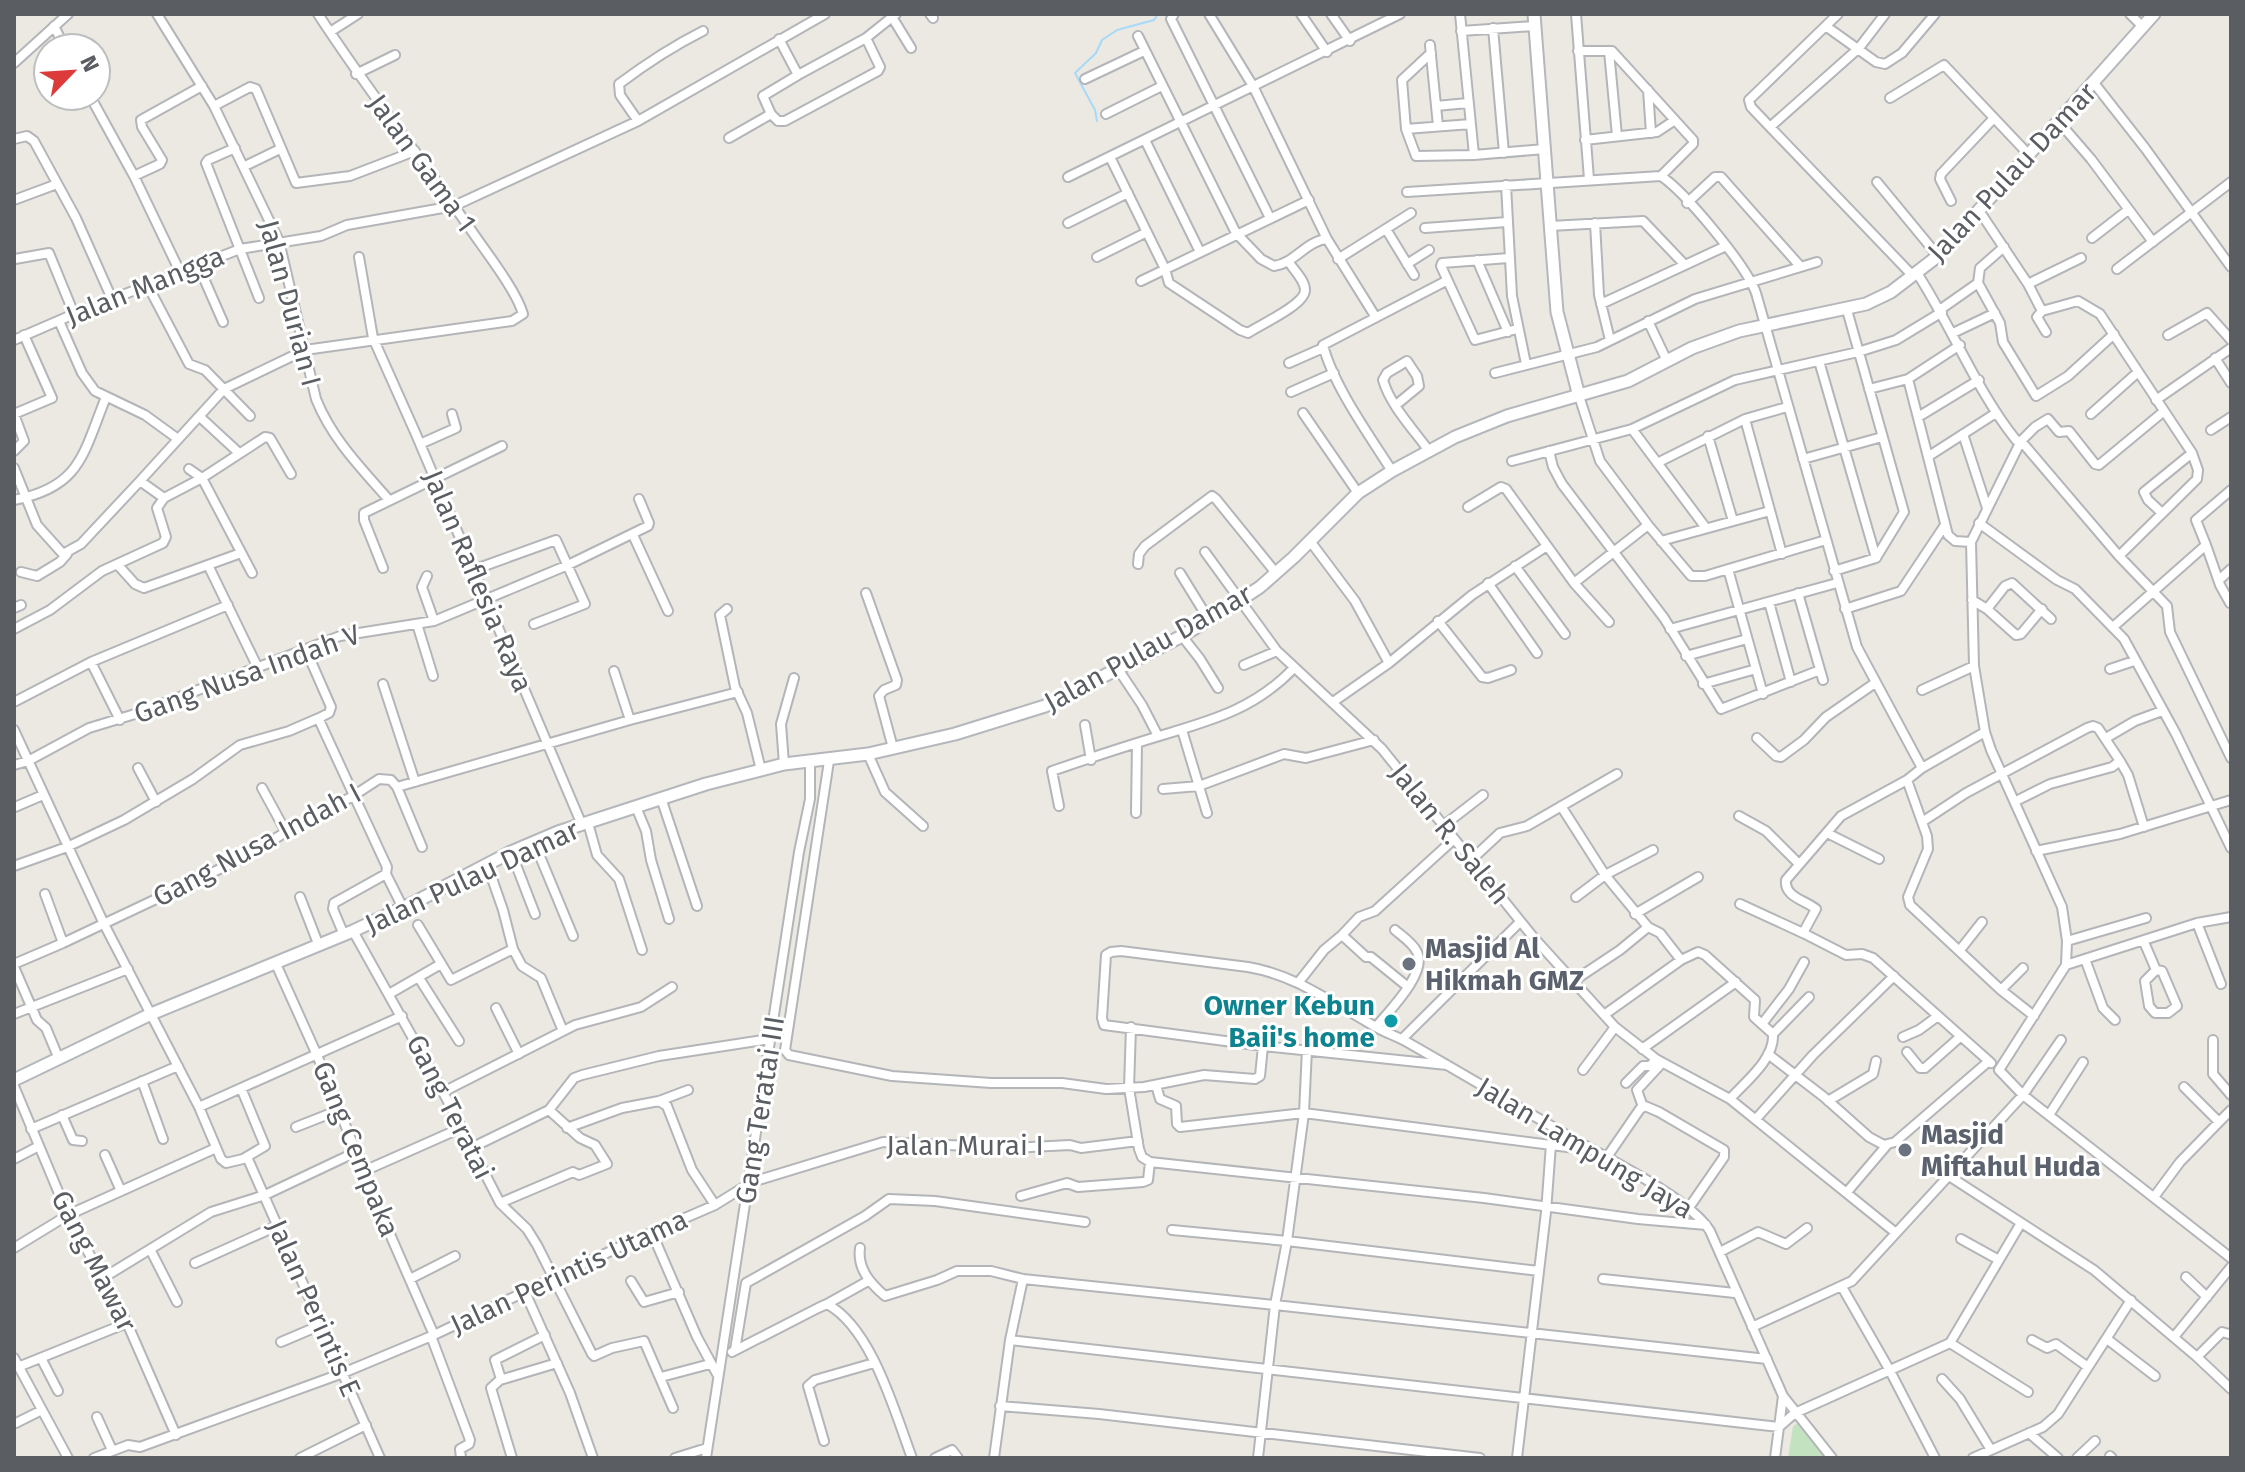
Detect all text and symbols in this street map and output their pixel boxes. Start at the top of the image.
north arrow [32,32,112,112]
text: N [74,51,105,76]
street label: Jalan Pulau Damar [1921,76,2103,268]
street label: Jalan Gama 1 [361,88,483,238]
street label: Jalan Durian I [252,216,328,390]
street label: Jalan Mangga [61,239,229,333]
street label: Jalan Raflesia Raya [416,465,540,697]
street label: Jalan Pulau Damar [1038,577,1258,719]
street label: Gang Nusa Indah V [129,618,365,730]
street label: Jalan R. Saleh [1383,757,1517,911]
street label: Gang Nusa Indah I [147,776,367,914]
street label: Jalan Pulau Damar [360,813,584,941]
place label: Masjid Al Hikmah GMZ [1425,932,1584,997]
marker: Masjid Al Hikmah GMZ [1400,955,1418,973]
place label: Owner Kebun Baii's home [1204,989,1375,1054]
marker: Owner Kebun Baii's home [1382,1012,1400,1030]
street label: Gang Teratai III [729,1014,791,1206]
street label: Gang Teratai [400,1029,500,1185]
street label: Gang Cempaka [306,1056,406,1242]
street label: Jalan Lampung Jaya [1471,1070,1699,1226]
place label: Masjid Miftahul Huda [1921,1118,2101,1183]
street label: Jalan Murai I [886,1129,1044,1162]
marker: Masjid Miftahul Huda [1896,1141,1914,1159]
street label: Gang Mawar [44,1185,144,1337]
street label: Jalan Perintis Utama [445,1203,693,1341]
street label: Jalan Perintis E [260,1215,368,1401]

